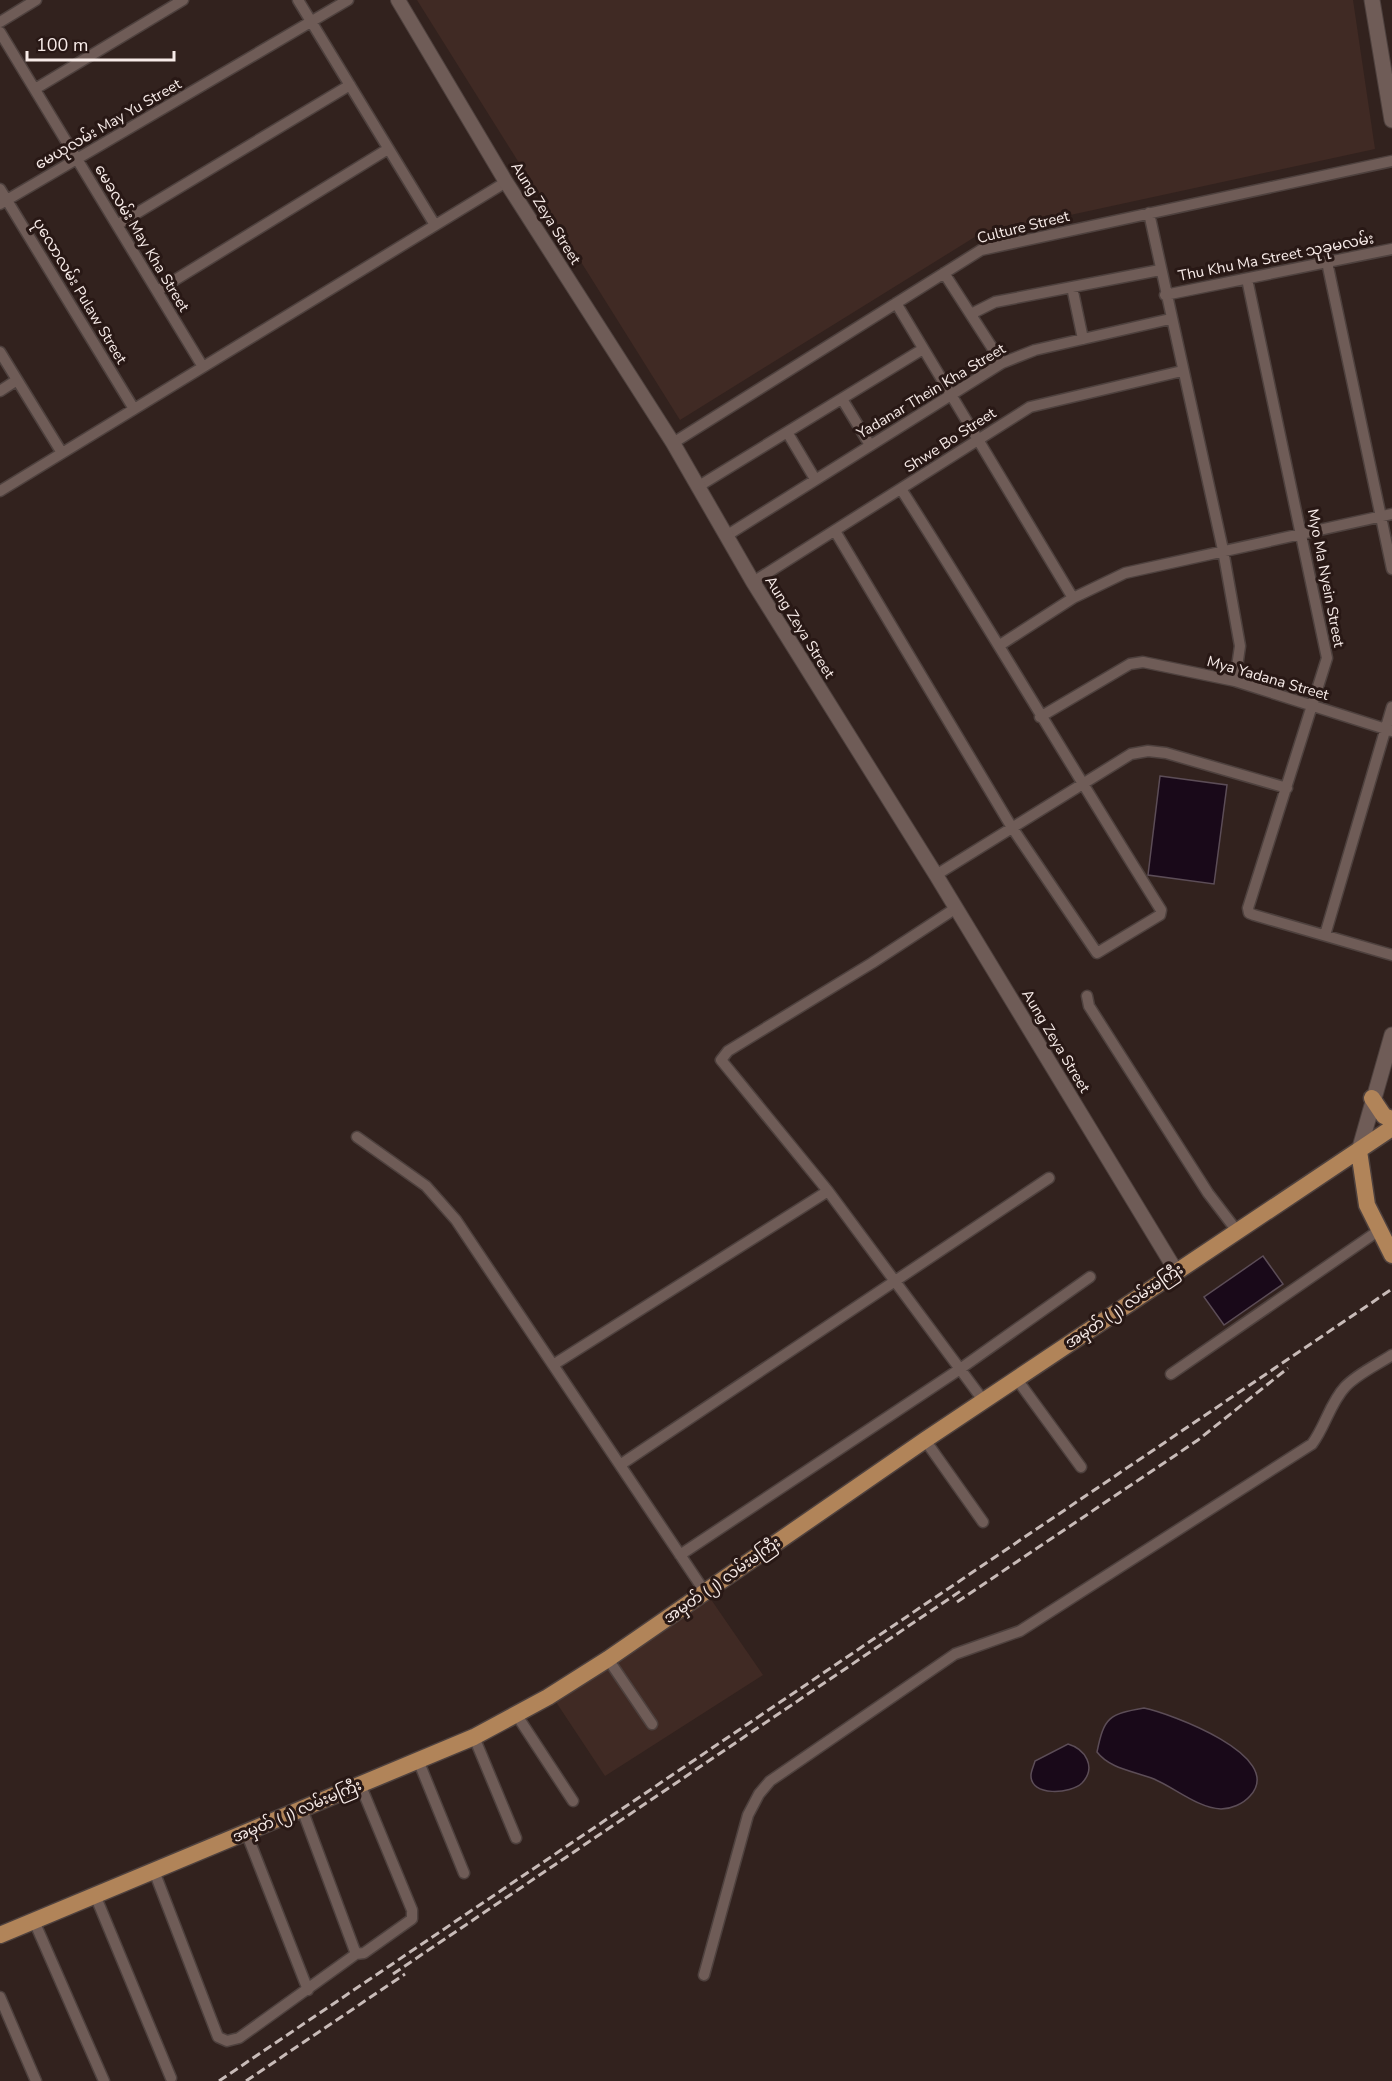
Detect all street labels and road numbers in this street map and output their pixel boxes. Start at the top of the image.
street label: မေယုလမ်း May Yu Street [31,74,186,176]
street label: Aung Zeya Street [506,158,586,269]
street label: မေခလမ်း May Kha Street [90,161,194,316]
street label: Culture Street [975,206,1072,248]
street label: ပုလောလမ်း Pulaw Street [27,214,132,369]
street label: Thu Khu Ma Street သုခုမလမ်း [1177,228,1376,288]
street label: Yadanar Thein Kha Street [852,338,1010,444]
street label: Shwe Bo Street [900,403,1000,477]
street label: Myo Ma Nyein Street [1303,507,1349,650]
street label: Aung Zeya Street [760,572,840,683]
street label: Mya Yadana Street [1205,651,1332,705]
street label: Aung Zeya Street [1017,986,1095,1097]
street label: အမှတ် (၂) လမ်းမကြီး [1061,1259,1188,1355]
street label: အမှတ် (၂) လမ်းမကြီး [660,1532,785,1629]
street label: အမှတ် (၂) လမ်းမကြီး [229,1775,365,1849]

